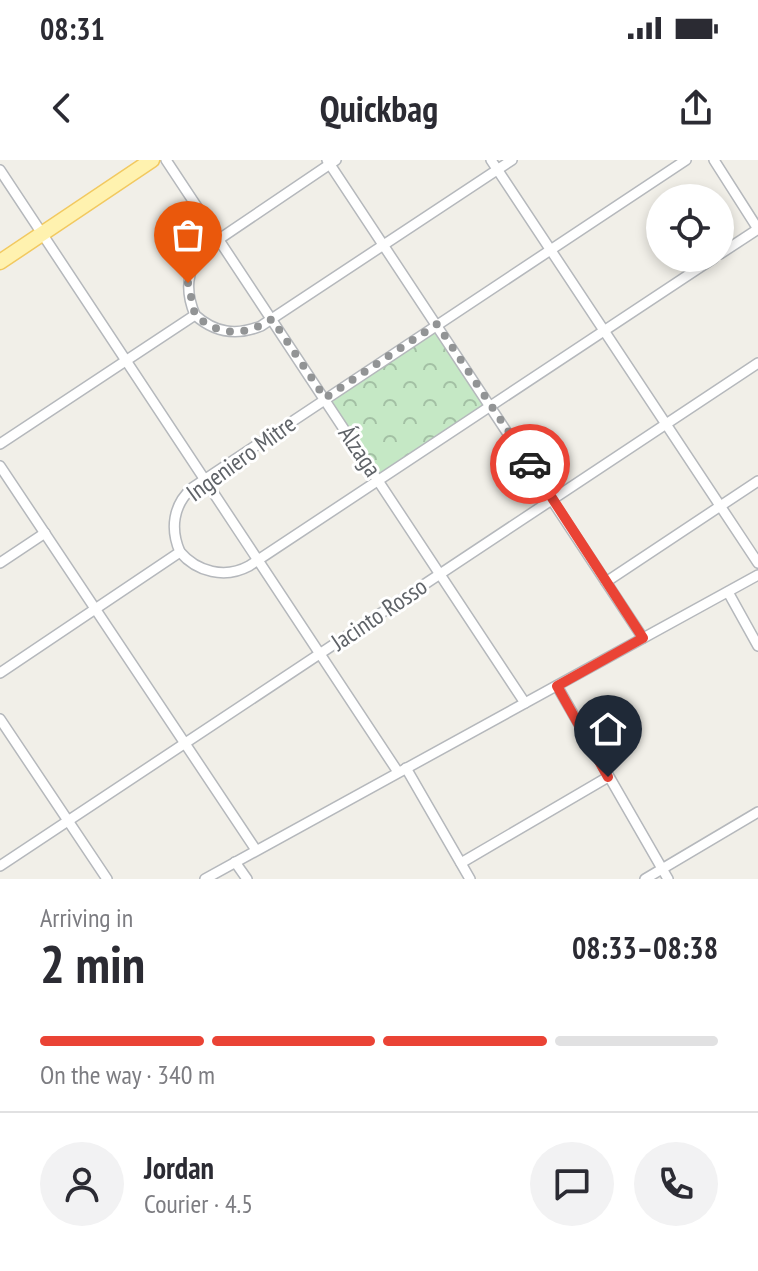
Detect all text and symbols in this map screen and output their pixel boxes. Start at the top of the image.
text: 08:31 [40,9,105,48]
text: Quickbag [320,85,438,132]
icon: back [40,86,84,130]
icon: share [674,86,718,130]
map controls [646,184,734,272]
button: locate [646,184,734,272]
pin [154,201,222,283]
icon: bag [166,213,210,257]
street label: Ingeniero Mitre [180,408,302,508]
street label: Álzaga [332,419,388,483]
courier [490,424,570,504]
icon: car [508,442,552,486]
street label: Jacinto Rosso [324,571,433,658]
pin [574,695,642,777]
icon: home [586,707,630,751]
text: Arriving in [40,901,133,934]
text: 08:33–08:38 [572,928,718,967]
text: 2 min [40,930,145,997]
text: On the way · 340 m [40,1058,215,1091]
button: person [40,1142,124,1226]
button: chat [530,1142,614,1226]
button: phone [634,1142,718,1226]
text: Jordan [144,1148,214,1187]
text: Courier · 4.5 [144,1187,253,1220]

